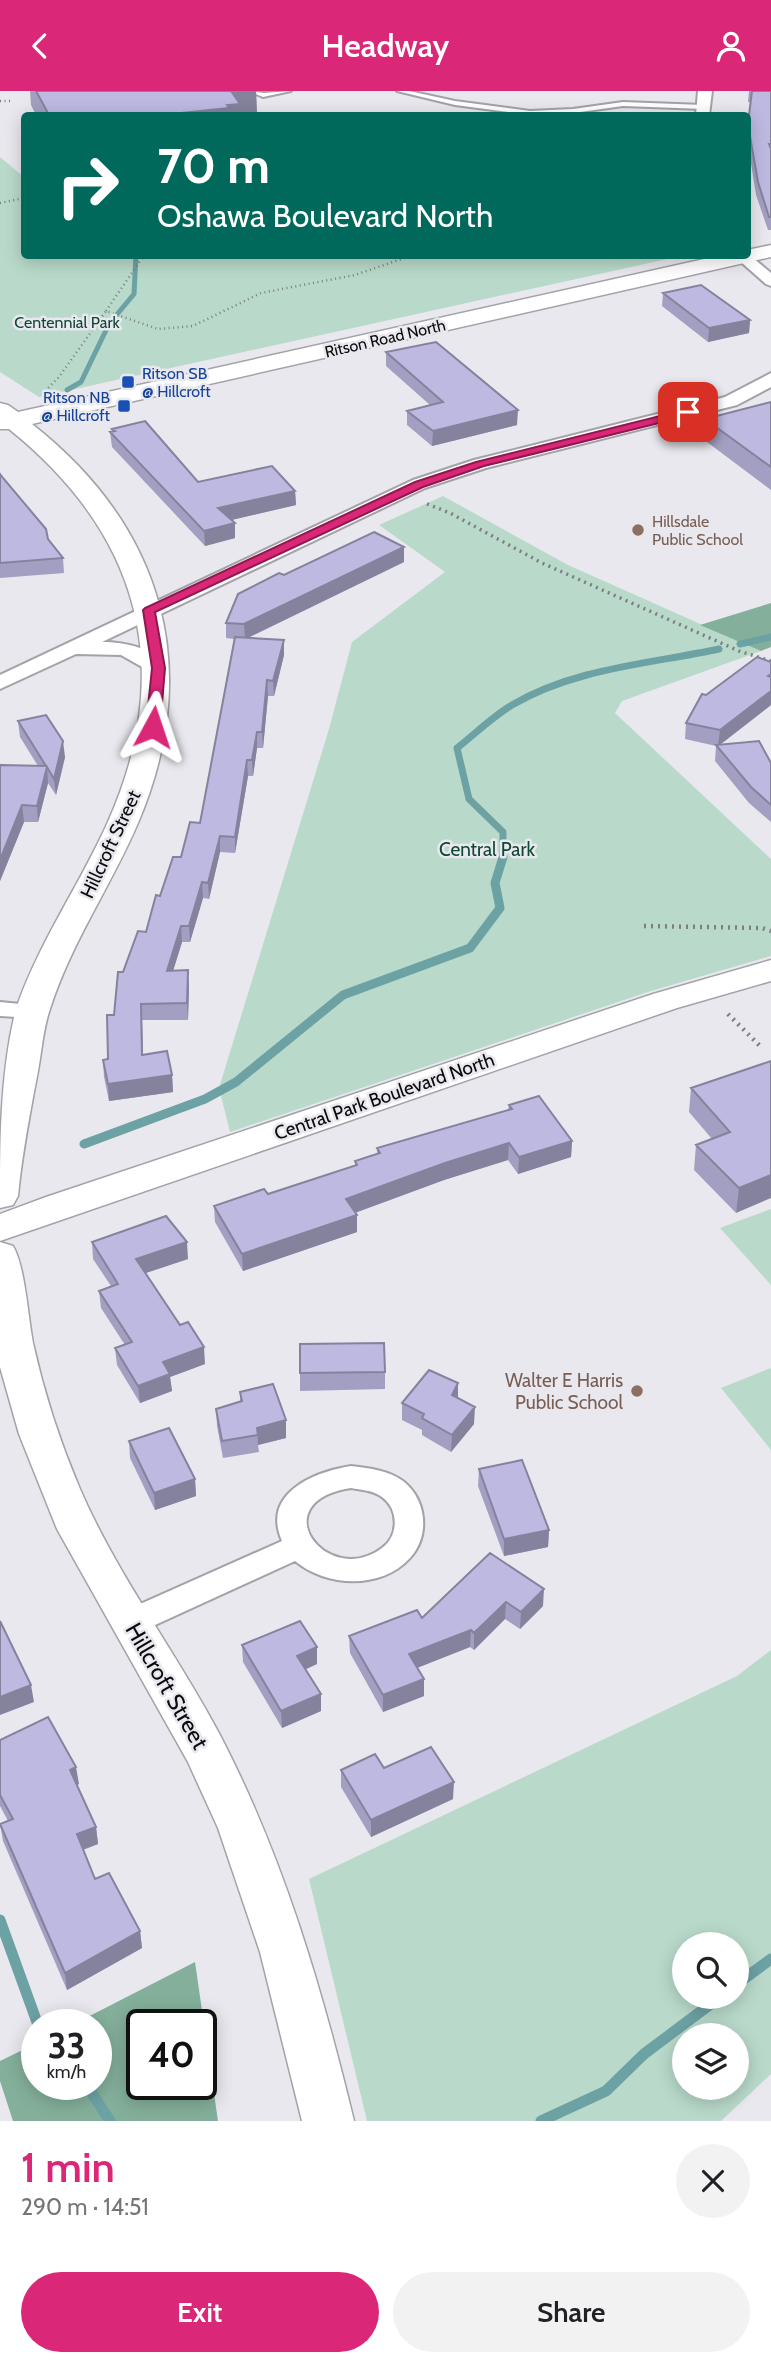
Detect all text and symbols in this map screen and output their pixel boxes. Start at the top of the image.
text: Headway [322,26,449,65]
icon: back [21,27,59,65]
icon: person [712,27,750,65]
text: 70 m [157,136,270,195]
icon: right [42,140,133,231]
text: Oshawa Boulevard North [157,196,493,235]
park label: Centennial Park [14,313,120,332]
street label: Ritson Road North [323,315,447,362]
place label: Ritson SB @ Hillcroft [142,364,211,401]
marker: Ritson SB @ Hillcroft [120,374,136,390]
pin [658,382,718,442]
place label: Ritson NB @ Hillcroft [41,388,111,425]
icon: arrive [669,393,707,431]
marker: Ritson NB @ Hillcroft [116,398,132,414]
place label: Hillsdale Public School [652,512,743,549]
marker: Hillsdale Public School [630,522,646,538]
position arrow [116,690,190,764]
street label: Hillcroft Street [75,786,146,902]
park label: Central Park [439,838,535,861]
street label: Central Park Boulevard North [271,1048,497,1145]
place label: Walter E Harris Public School [505,1369,624,1414]
marker: Walter E Harris Public School [629,1383,645,1399]
street label: Hillcroft Street [120,1618,215,1754]
map controls [672,1932,749,2100]
button: search [672,1932,749,2009]
speed limit sign: 40 [126,2009,217,2100]
button: layers [672,2023,749,2100]
text: 33 [48,2024,85,2067]
text: km/h [47,2061,86,2083]
text: 1 min [21,2141,115,2193]
button: close [676,2144,750,2218]
text: 290 m · 14:51 [21,2193,149,2221]
button: Exit [21,2272,379,2352]
button: Share [393,2272,750,2352]

